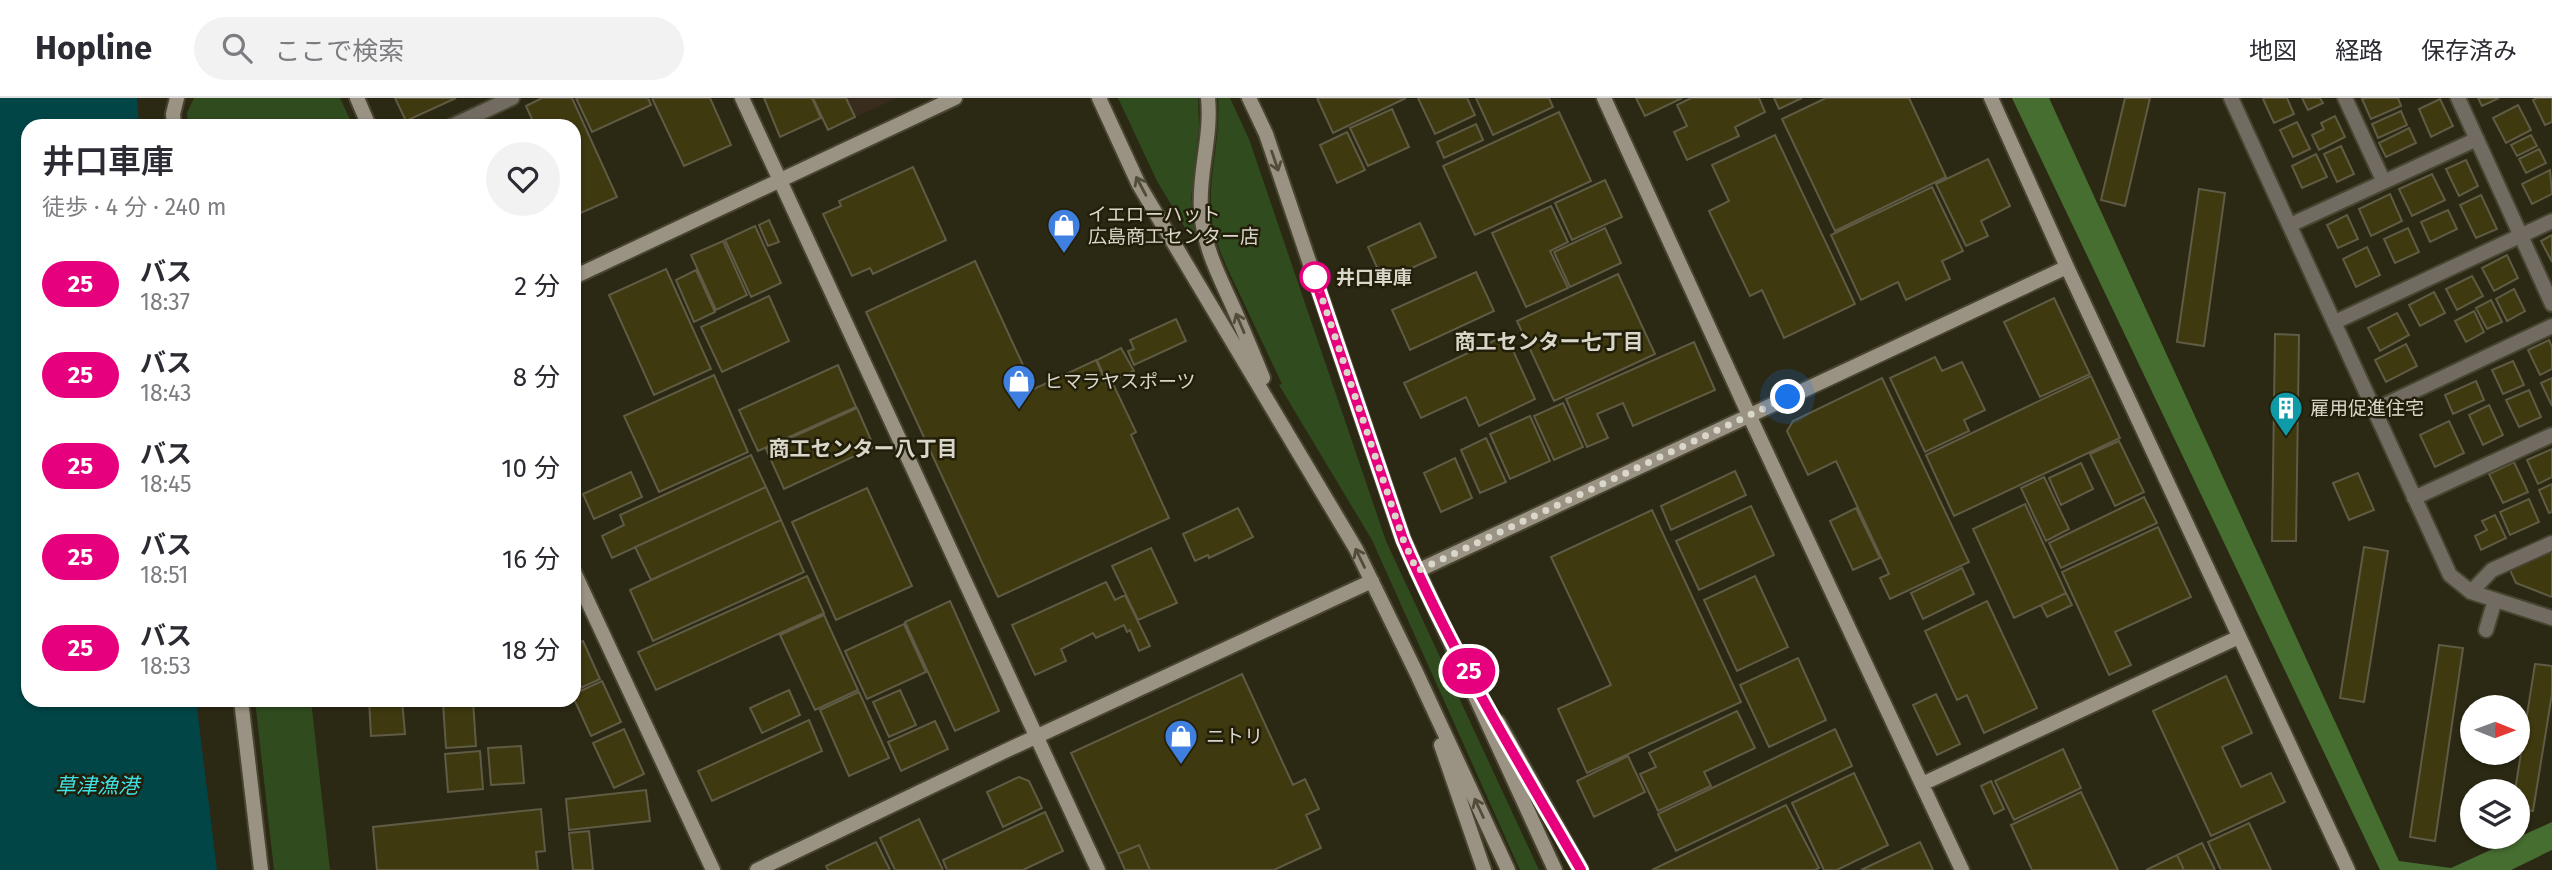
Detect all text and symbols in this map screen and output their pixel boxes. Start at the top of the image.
search box [194,17,684,80]
text: Hopline [35,28,152,68]
icon: search [218,29,256,67]
text: ここで検索 [274,36,404,67]
text: 地図 [2249,37,2297,65]
text: 経路 [2335,37,2383,65]
text: 保存済み [2421,37,2517,65]
text: 井口車庫 [42,142,174,182]
button: heart [486,142,560,216]
one-way arrow [1269,150,1282,172]
one-way arrow [1134,177,1148,197]
text: 徒歩 · 4 分 · 240 m [42,193,226,221]
place label: イエローハット 広島商工センター店 [1088,203,1259,248]
shop icon: イエローハット 広島商工センター店 [1045,206,1083,255]
text: バス [140,257,192,288]
marker: 井口車庫 [1300,262,1330,292]
place label: 井口車庫 [1336,266,1412,289]
text: 25 [68,270,93,298]
text: 2 分 [514,271,560,302]
text: 18:37 [140,288,190,316]
one-way arrow [1232,312,1245,334]
district label: 商工センター七丁目 [1455,329,1644,355]
text: バス [140,348,192,379]
text: 25 [68,361,93,389]
text: 8 分 [513,362,560,393]
shop icon: ヒマラヤスポーツ [1000,362,1038,411]
place label: ヒマラヤスポーツ [1044,370,1196,393]
text: 18:43 [140,379,191,407]
your location [1770,379,1805,414]
building icon: 雇用促進住宅 [2267,389,2305,438]
place label: 雇用促進住宅 [2310,397,2424,420]
district label: 商工センター八丁目 [769,436,958,462]
text: バス [140,439,192,470]
text: 25 [68,452,93,480]
text: 10 分 [501,453,560,484]
text: 18:45 [140,470,192,498]
text: バス [140,530,192,561]
text: 25 [68,543,93,571]
text: 16 分 [502,544,560,575]
one-way arrow [1353,548,1367,569]
text: 18:51 [140,561,189,589]
text: バス [140,621,192,652]
text: 25 [68,634,93,662]
text: 18 分 [502,635,560,666]
line badge: 25 [1438,648,1500,694]
text: 18:53 [140,652,191,680]
text: 25 [1456,657,1482,685]
north arrow [2460,695,2530,765]
map controls [2460,695,2530,849]
shop icon: ニトリ [1162,717,1200,766]
place label: ニトリ [1206,725,1263,748]
water label: 草津漁港 [55,773,142,799]
button: layers [2460,779,2530,849]
one-way arrow [1472,798,1485,819]

